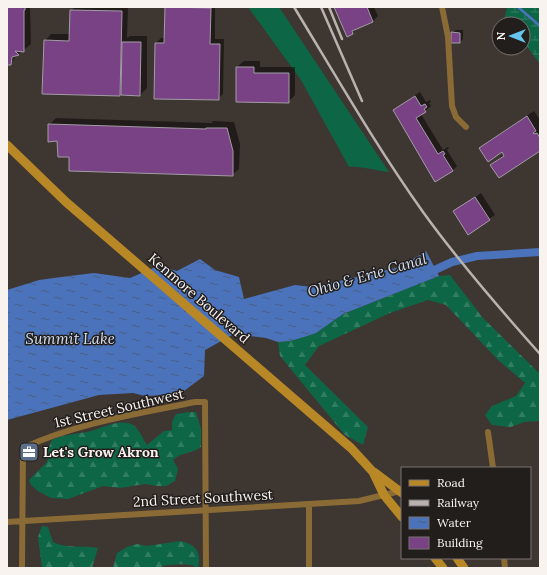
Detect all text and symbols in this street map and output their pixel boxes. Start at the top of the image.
north arrow [491,16,531,56]
text: N [494,31,508,40]
street label: Kenmore Boulevard [145,249,253,347]
water label: Ohio & Erie Canal [305,249,430,301]
water label: Summit Lake [25,329,115,348]
street label: 1st Street Southwest [52,384,186,432]
office icon: Let's Grow Akron [18,441,40,463]
place label: Let's Grow Akron [43,443,159,461]
legend [401,467,531,559]
text: Road [437,475,465,490]
street label: 2nd Street Southwest [133,485,274,511]
text: Railway [437,495,480,510]
text: Water [437,515,472,530]
text: Building [437,535,483,550]

